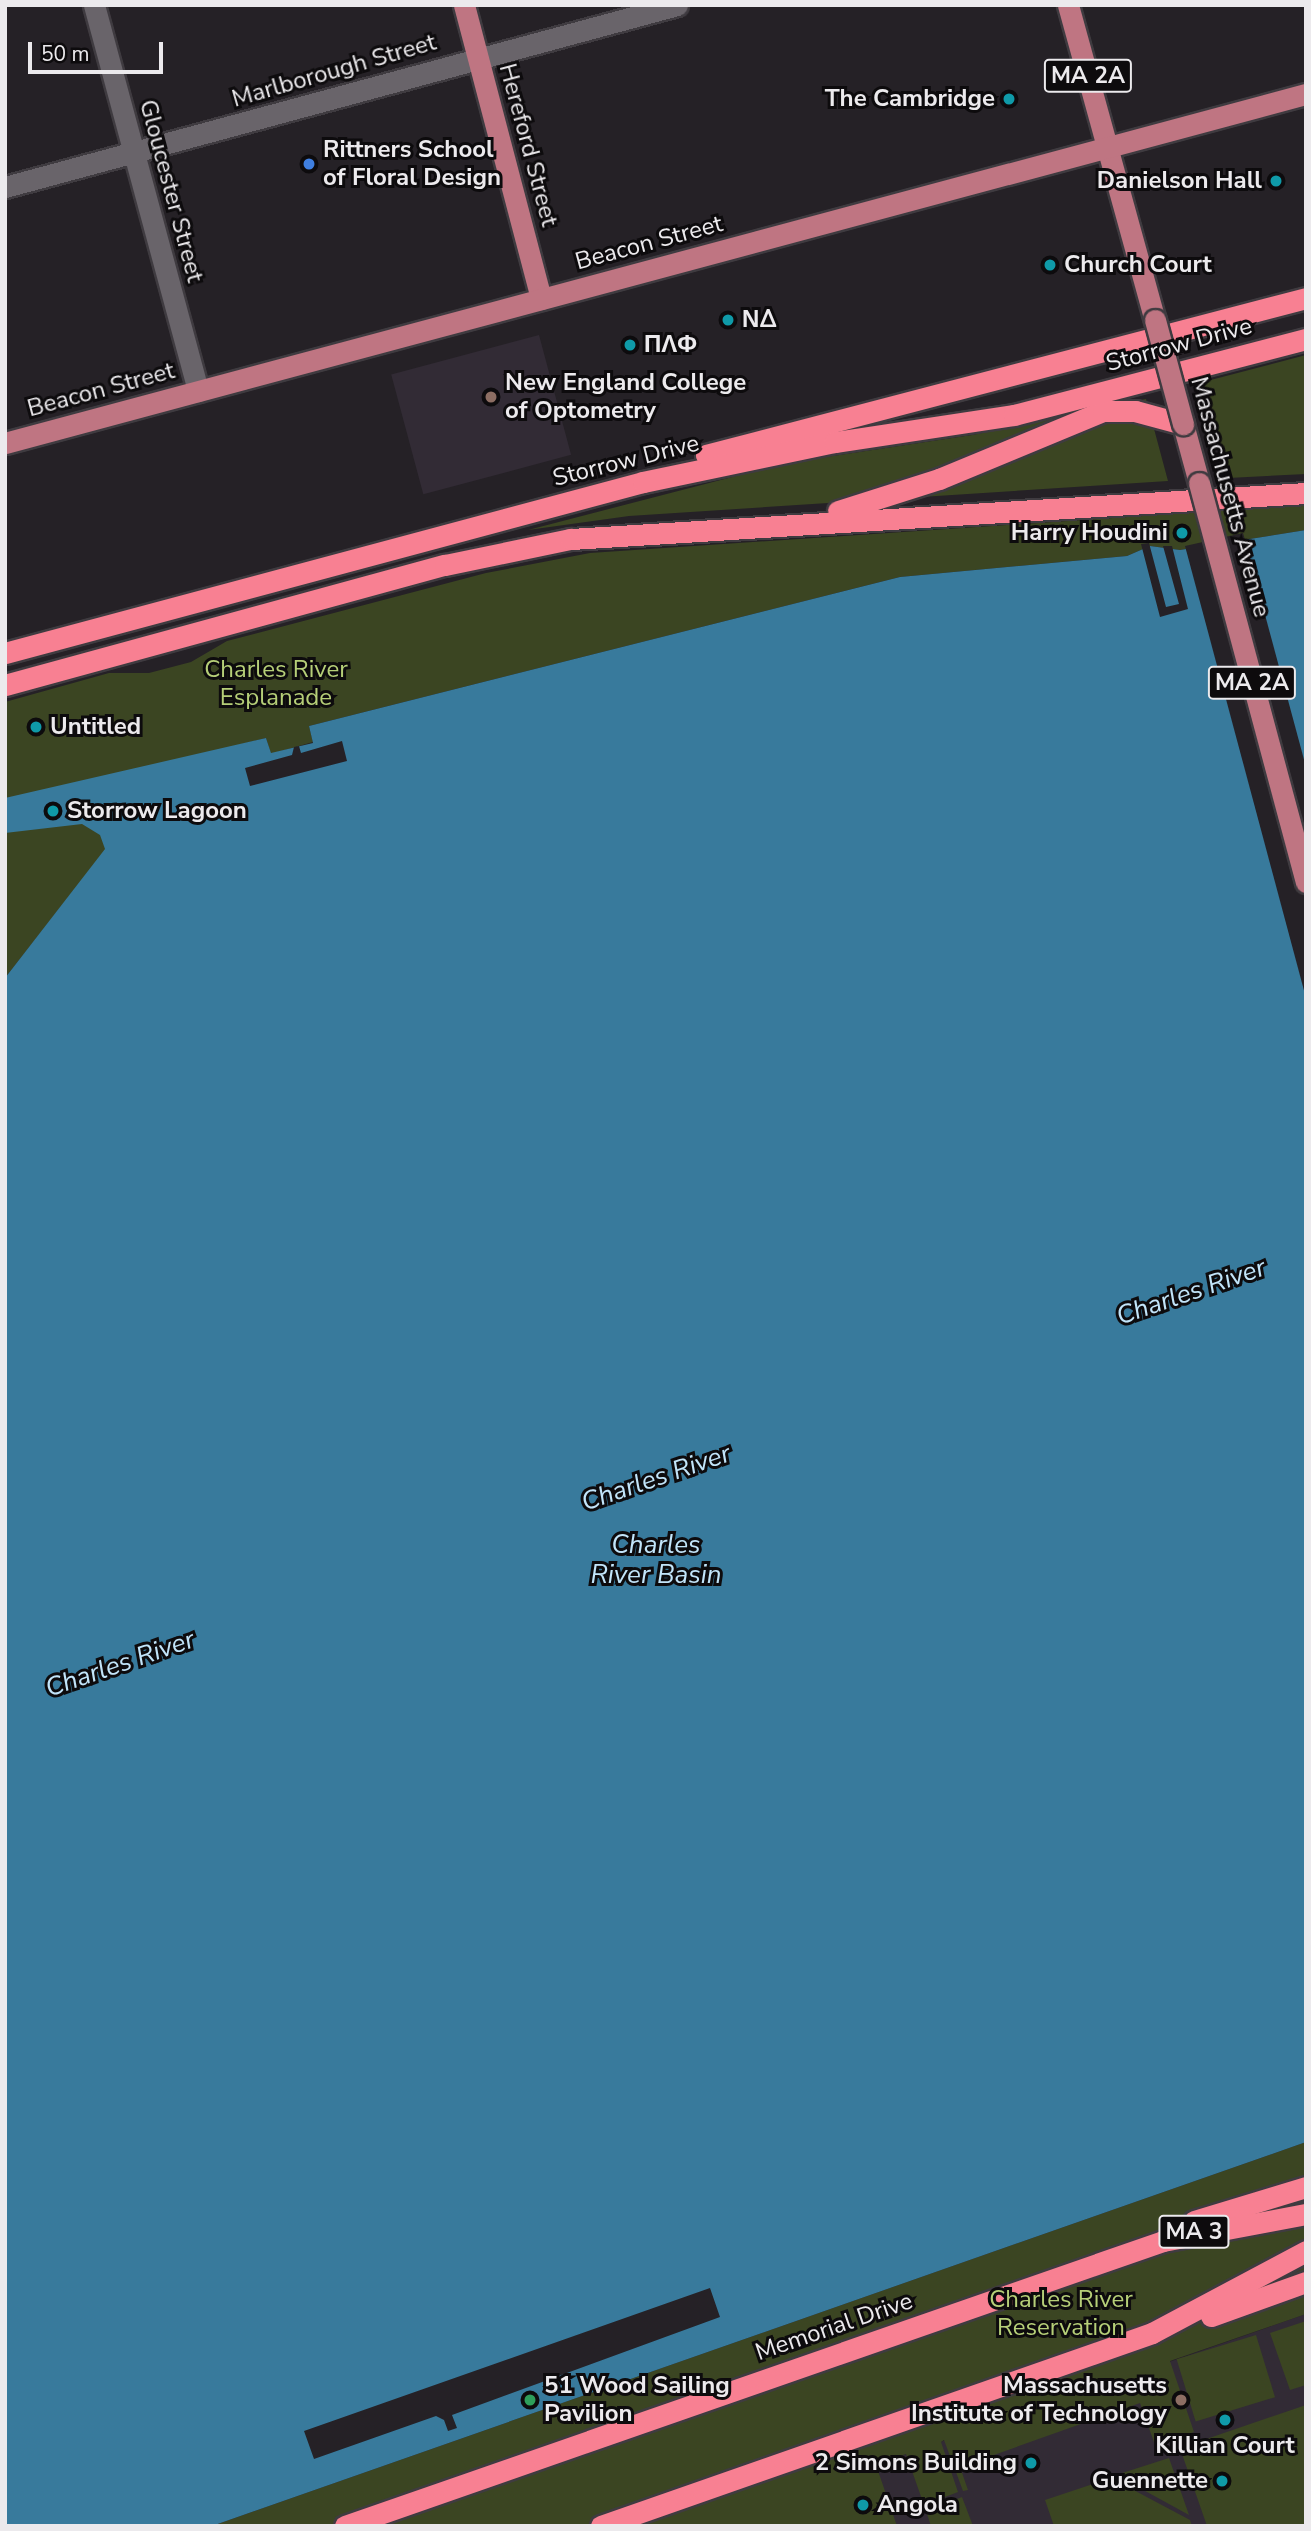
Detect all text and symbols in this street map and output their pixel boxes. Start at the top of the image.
scale bar [32,28,166,72]
street label: Marlborough Street [229,28,439,114]
text: 50 m [41,40,90,68]
road number: MA 2A [1042,57,1134,96]
street label: Hereford Street [492,60,564,230]
place label: The Cambridge [825,85,995,113]
marker: The Cambridge [1001,91,1017,107]
street label: Gloucester Street [133,97,209,285]
place label: Rittners School of Floral Design [323,136,501,192]
marker: Rittners School of Floral Design [301,156,317,172]
place label: Danielson Hall [1097,167,1262,195]
marker: Danielson Hall [1268,173,1284,189]
street label: Beacon Street [572,210,726,276]
place label: Church Court [1064,251,1212,279]
marker: Church Court [1042,257,1058,273]
place label: ΝΔ [742,306,777,334]
marker: ΝΔ [720,312,736,328]
street label: Storrow Drive [1103,312,1255,378]
place label: ΠΛΦ [644,331,697,359]
marker: ΠΛΦ [622,337,638,353]
street label: Beacon Street [24,357,178,423]
place label: New England College of Optometry [505,369,746,425]
street label: Massachusetts Avenue [1184,374,1276,620]
marker: New England College of Optometry [483,389,499,405]
street label: Storrow Drive [550,429,702,493]
place label: Harry Houdini [1011,519,1168,547]
marker: Harry Houdini [1174,525,1190,541]
park label: Charles River Esplanade [204,656,348,712]
road number: MA 2A [1206,664,1298,702]
place label: Untitled [50,713,141,741]
marker: Untitled [28,719,44,735]
place label: Storrow Lagoon [67,797,247,825]
marker: Storrow Lagoon [45,803,61,819]
water label: Charles River [1112,1252,1270,1332]
water label: Charles River [577,1438,735,1518]
water label: Charles River Basin [590,1529,722,1590]
water label: Charles River [41,1624,199,1704]
road number: MA 3 [1157,2212,1231,2252]
park label: Charles River Reservation [989,2286,1133,2342]
street label: Memorial Drive [752,2287,916,2367]
place label: 51 Wood Sailing Pavilion [544,2372,730,2428]
place label: Massachusetts Institute of Technology [911,2372,1167,2428]
marker: 51 Wood Sailing Pavilion [522,2392,538,2408]
marker: Massachusetts Institute of Technology [1173,2392,1189,2408]
marker: Killian Court [1217,2412,1233,2428]
place label: Killian Court [1155,2432,1295,2460]
place label: 2 Simons Building [815,2449,1017,2477]
marker: 2 Simons Building [1023,2455,1039,2471]
place label: Guennette [1092,2467,1208,2495]
marker: Guennette [1214,2473,1230,2489]
place label: Angola [877,2491,958,2519]
marker: Angola [855,2497,871,2513]

